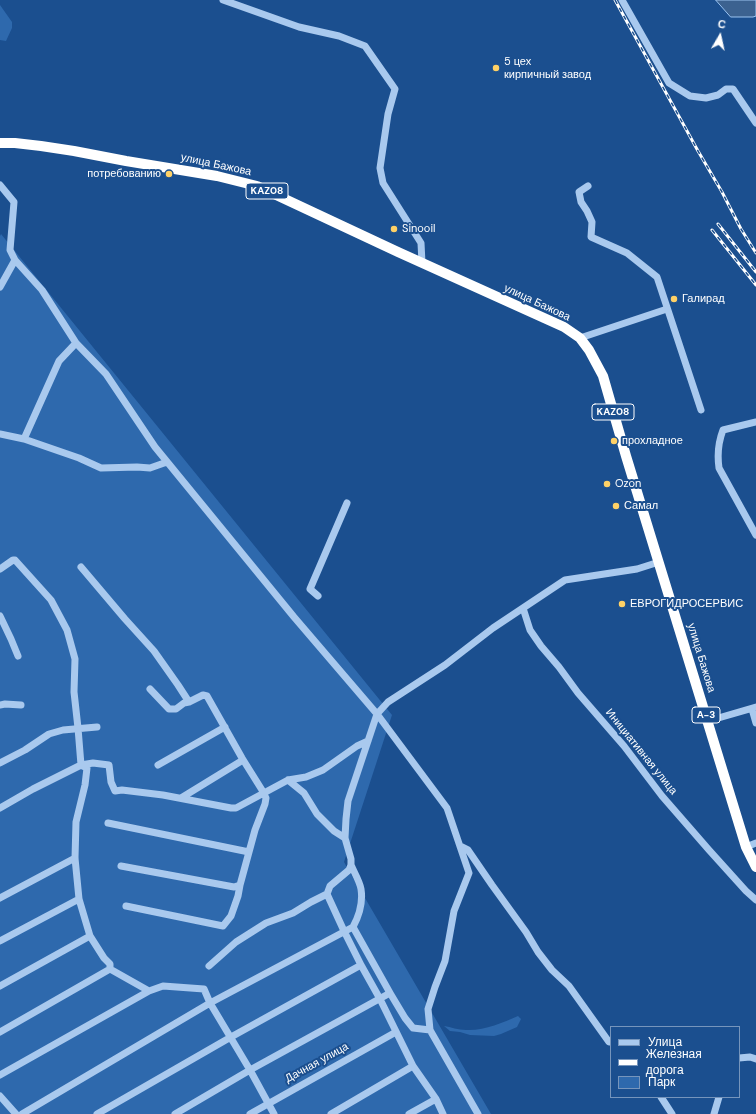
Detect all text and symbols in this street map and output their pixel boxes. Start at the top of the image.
north arrow [700,16,740,56]
text: С [717,17,727,32]
place label: 5 цех кирпичный завод [504,55,591,81]
marker: 5 цех кирпичный завод [491,63,501,73]
street label: улица Бажова [180,151,252,179]
place label: потребованию [87,167,161,181]
marker: потребованию [164,169,174,179]
road number: KAZ08 [246,183,288,199]
place label: Sinooil [402,222,435,236]
marker: Sinooil [389,224,399,234]
street label: улица Бажова [502,282,572,324]
place label: Галирад [682,292,725,306]
marker: Галирад [669,294,679,304]
road number: KAZ08 [592,404,634,420]
place label: прохладное [622,434,683,448]
marker: прохладное [609,436,619,446]
place label: Ozon [615,477,641,491]
marker: Ozon [602,479,612,489]
place label: Самал [624,499,658,513]
marker: Самал [611,501,621,511]
place label: ЕВРОГИДРОСЕРВИС [630,597,743,611]
marker: ЕВРОГИДРОСЕРВИС [617,599,627,609]
street label: улица Бажова [684,622,718,694]
street label: Инициативная улица [602,706,680,798]
road number: A-3 [692,707,720,723]
legend [610,1026,740,1098]
text: Улица [648,1034,682,1050]
street label: Дачная улица [283,1040,351,1086]
text: Железная дорога [646,1046,702,1078]
text: Парк [648,1074,675,1090]

